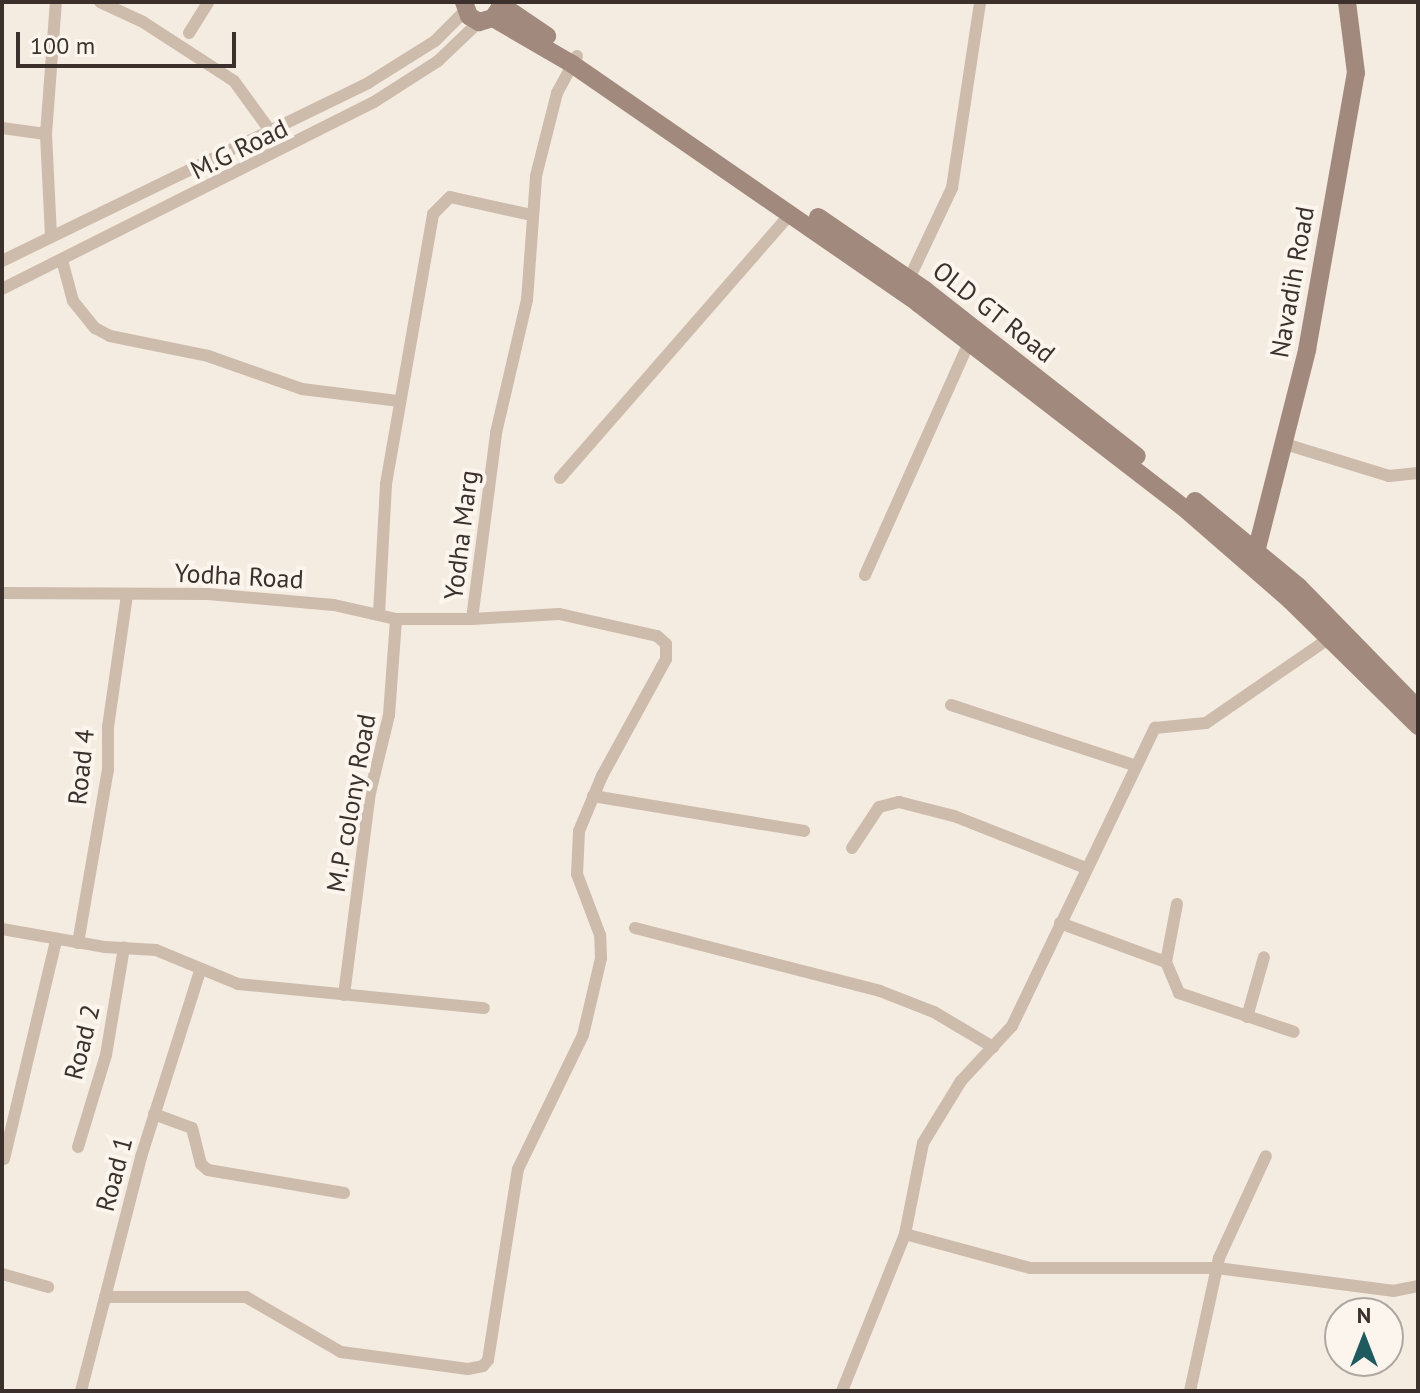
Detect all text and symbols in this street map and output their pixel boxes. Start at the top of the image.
scale bar [20,16,240,66]
text: 100 m [30,30,95,61]
street label: M.G Road [185,112,293,186]
street label: Navadih Road [1263,204,1321,360]
street label: OLD GT Road [926,254,1062,370]
street label: Yodha Marg [438,468,484,602]
street label: Yodha Road [174,557,304,595]
street label: M.P colony Road [320,710,382,896]
street label: Road 4 [62,728,100,806]
street label: Road 2 [58,1001,106,1083]
street label: Road 1 [89,1133,139,1215]
north arrow [1324,1297,1404,1377]
text: N [1357,1301,1371,1329]

